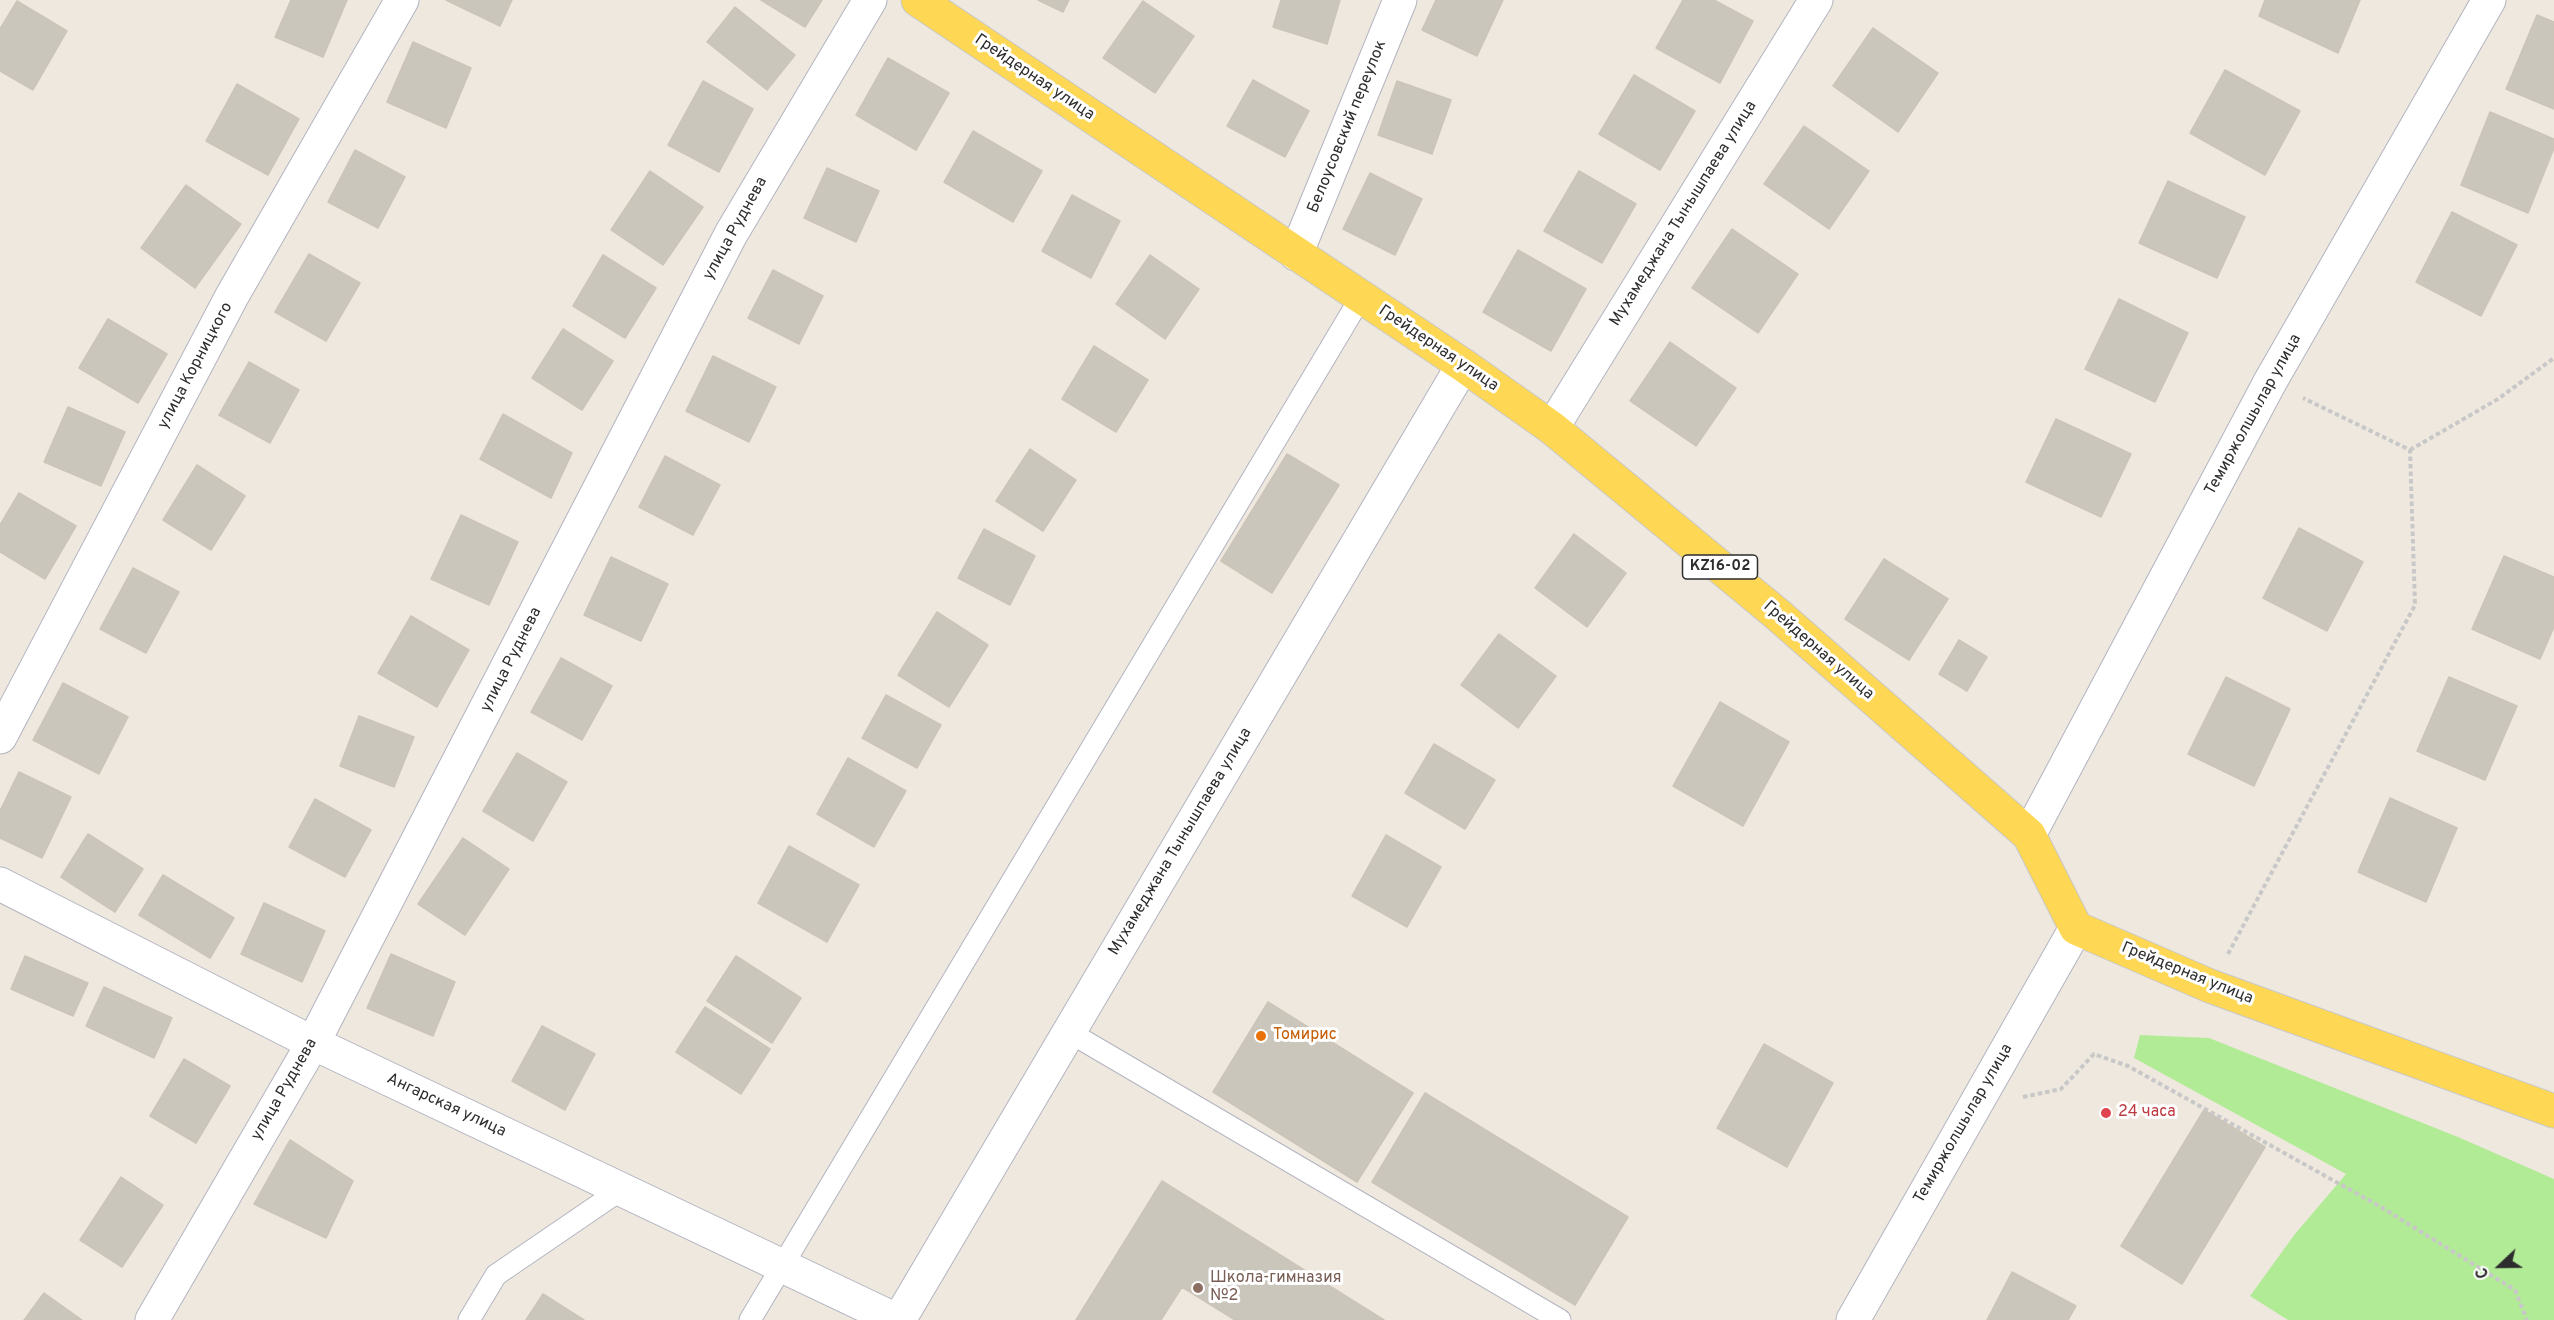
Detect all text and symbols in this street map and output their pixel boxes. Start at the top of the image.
street label: Грейдерная улица [970,31,1098,125]
street label: Белоусовский переулок [1305,38,1391,216]
street label: Мухамеджана Тынышпаева улица [1606,98,1762,330]
street label: улица Руднева [700,174,772,284]
street label: улица Корницкого [154,299,238,433]
street label: Грейдерная улица [1374,302,1502,396]
street label: Темиржолшылар улица [2202,331,2306,499]
road number: KZ16-02 [1682,555,1758,579]
street label: Грейдерная улица [1759,598,1877,704]
street label: улица Руднева [477,604,547,716]
street label: Мухамеджана Тынышпаева улица [1105,725,1257,959]
street label: Грейдерная улица [2118,939,2256,1009]
place label: Томирис [1273,1026,1337,1046]
marker: Томирис [1254,1029,1268,1043]
street label: улица Руднева [248,1035,322,1145]
street label: Темиржолшылар улица [1910,1041,2018,1207]
street label: Ангарская улица [383,1070,509,1142]
place label: 24 часа [2118,1103,2176,1123]
marker: 24 часа [2099,1106,2113,1120]
north arrow [2470,1236,2530,1296]
text: С [2472,1264,2494,1281]
place label: Школа-гимназия №2 [1210,1269,1341,1307]
marker: Школа-гимназия №2 [1191,1281,1205,1295]

